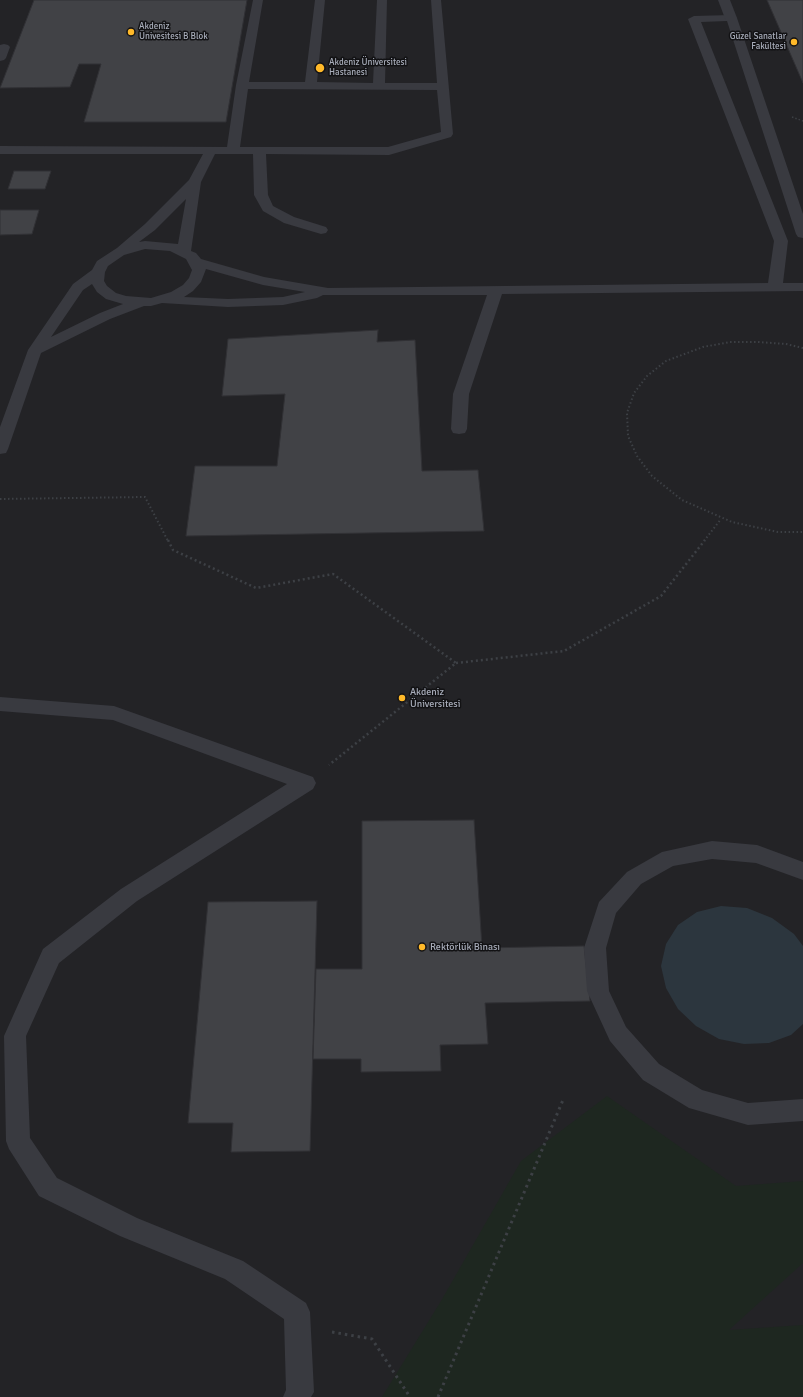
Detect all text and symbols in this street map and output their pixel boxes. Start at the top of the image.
place label: Akdeniz Ünivesitesi B Blok [139,22,208,43]
marker: Akdeniz Ünivesitesi B Blok [126,27,136,37]
place label: Güzel Sanatlar Fakültesi [730,32,786,53]
marker: Güzel Sanatlar Fakültesi [789,37,799,47]
place label: Akdeniz Üniversitesi Hastanesi [329,58,407,79]
marker: Akdeniz Üniversitesi Hastanesi [314,62,326,74]
place label: Akdeniz Üniversitesi [410,686,460,710]
marker: Akdeniz Üniversitesi [397,693,407,703]
place label: Rektörlük Binası [430,941,500,953]
marker: Rektörlük Binası [417,942,427,952]

